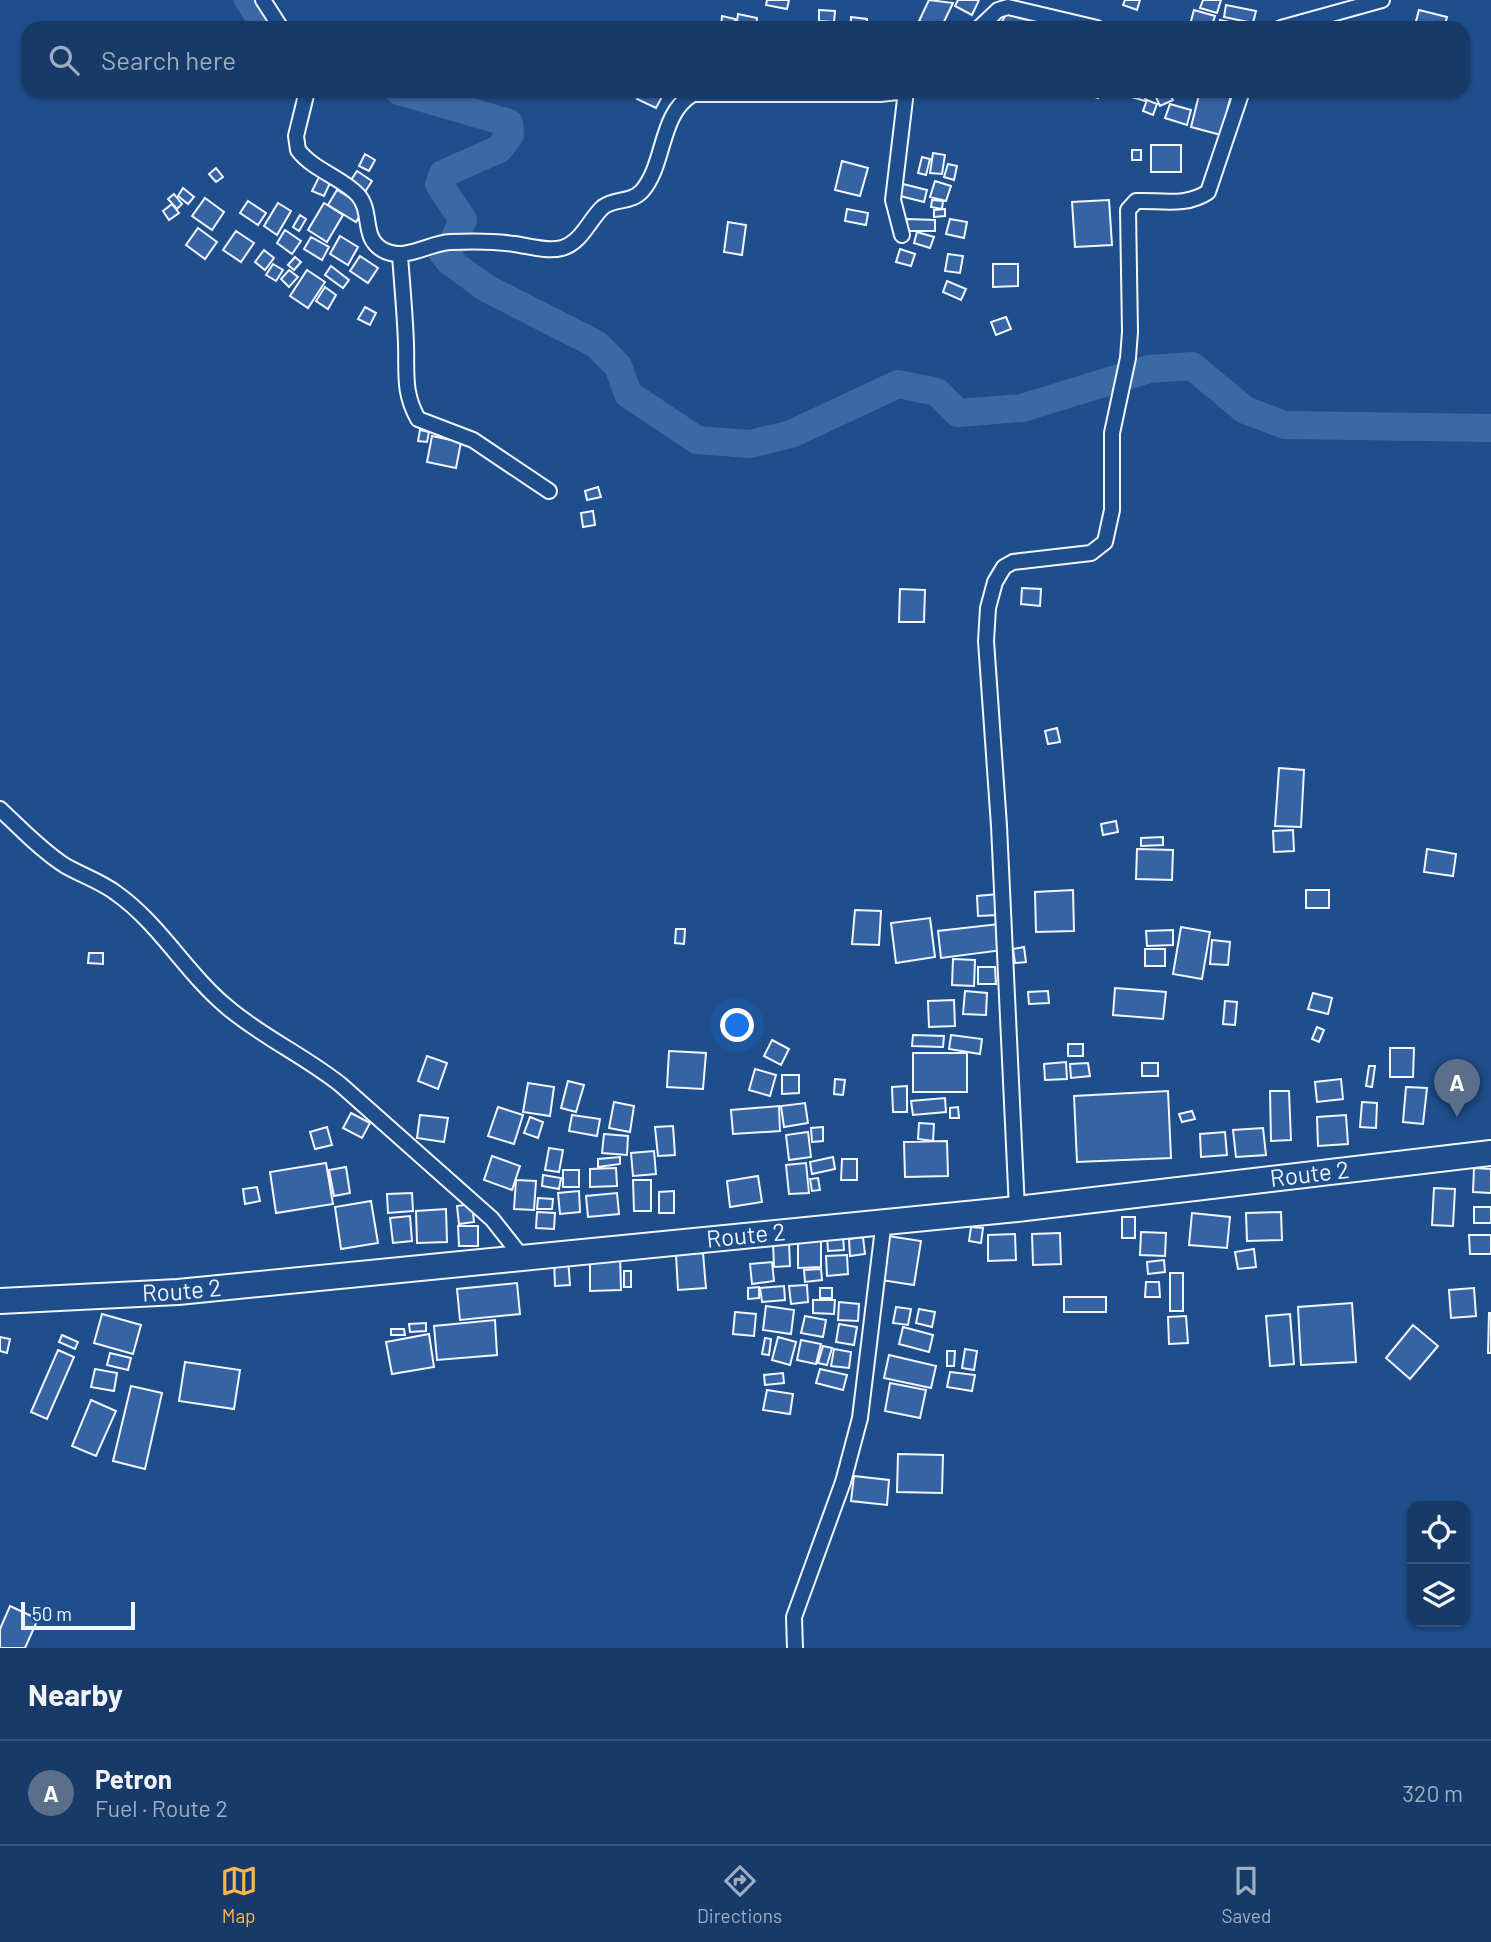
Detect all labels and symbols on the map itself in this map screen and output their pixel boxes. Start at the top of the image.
your location [720,1008,754,1042]
pin: A [1434,1059,1480,1117]
street label: Route 2 [1268,1154,1351,1192]
street label: Route 2 [705,1216,787,1253]
street label: Route 2 [141,1272,223,1307]
scale bar [21,1599,135,1631]

